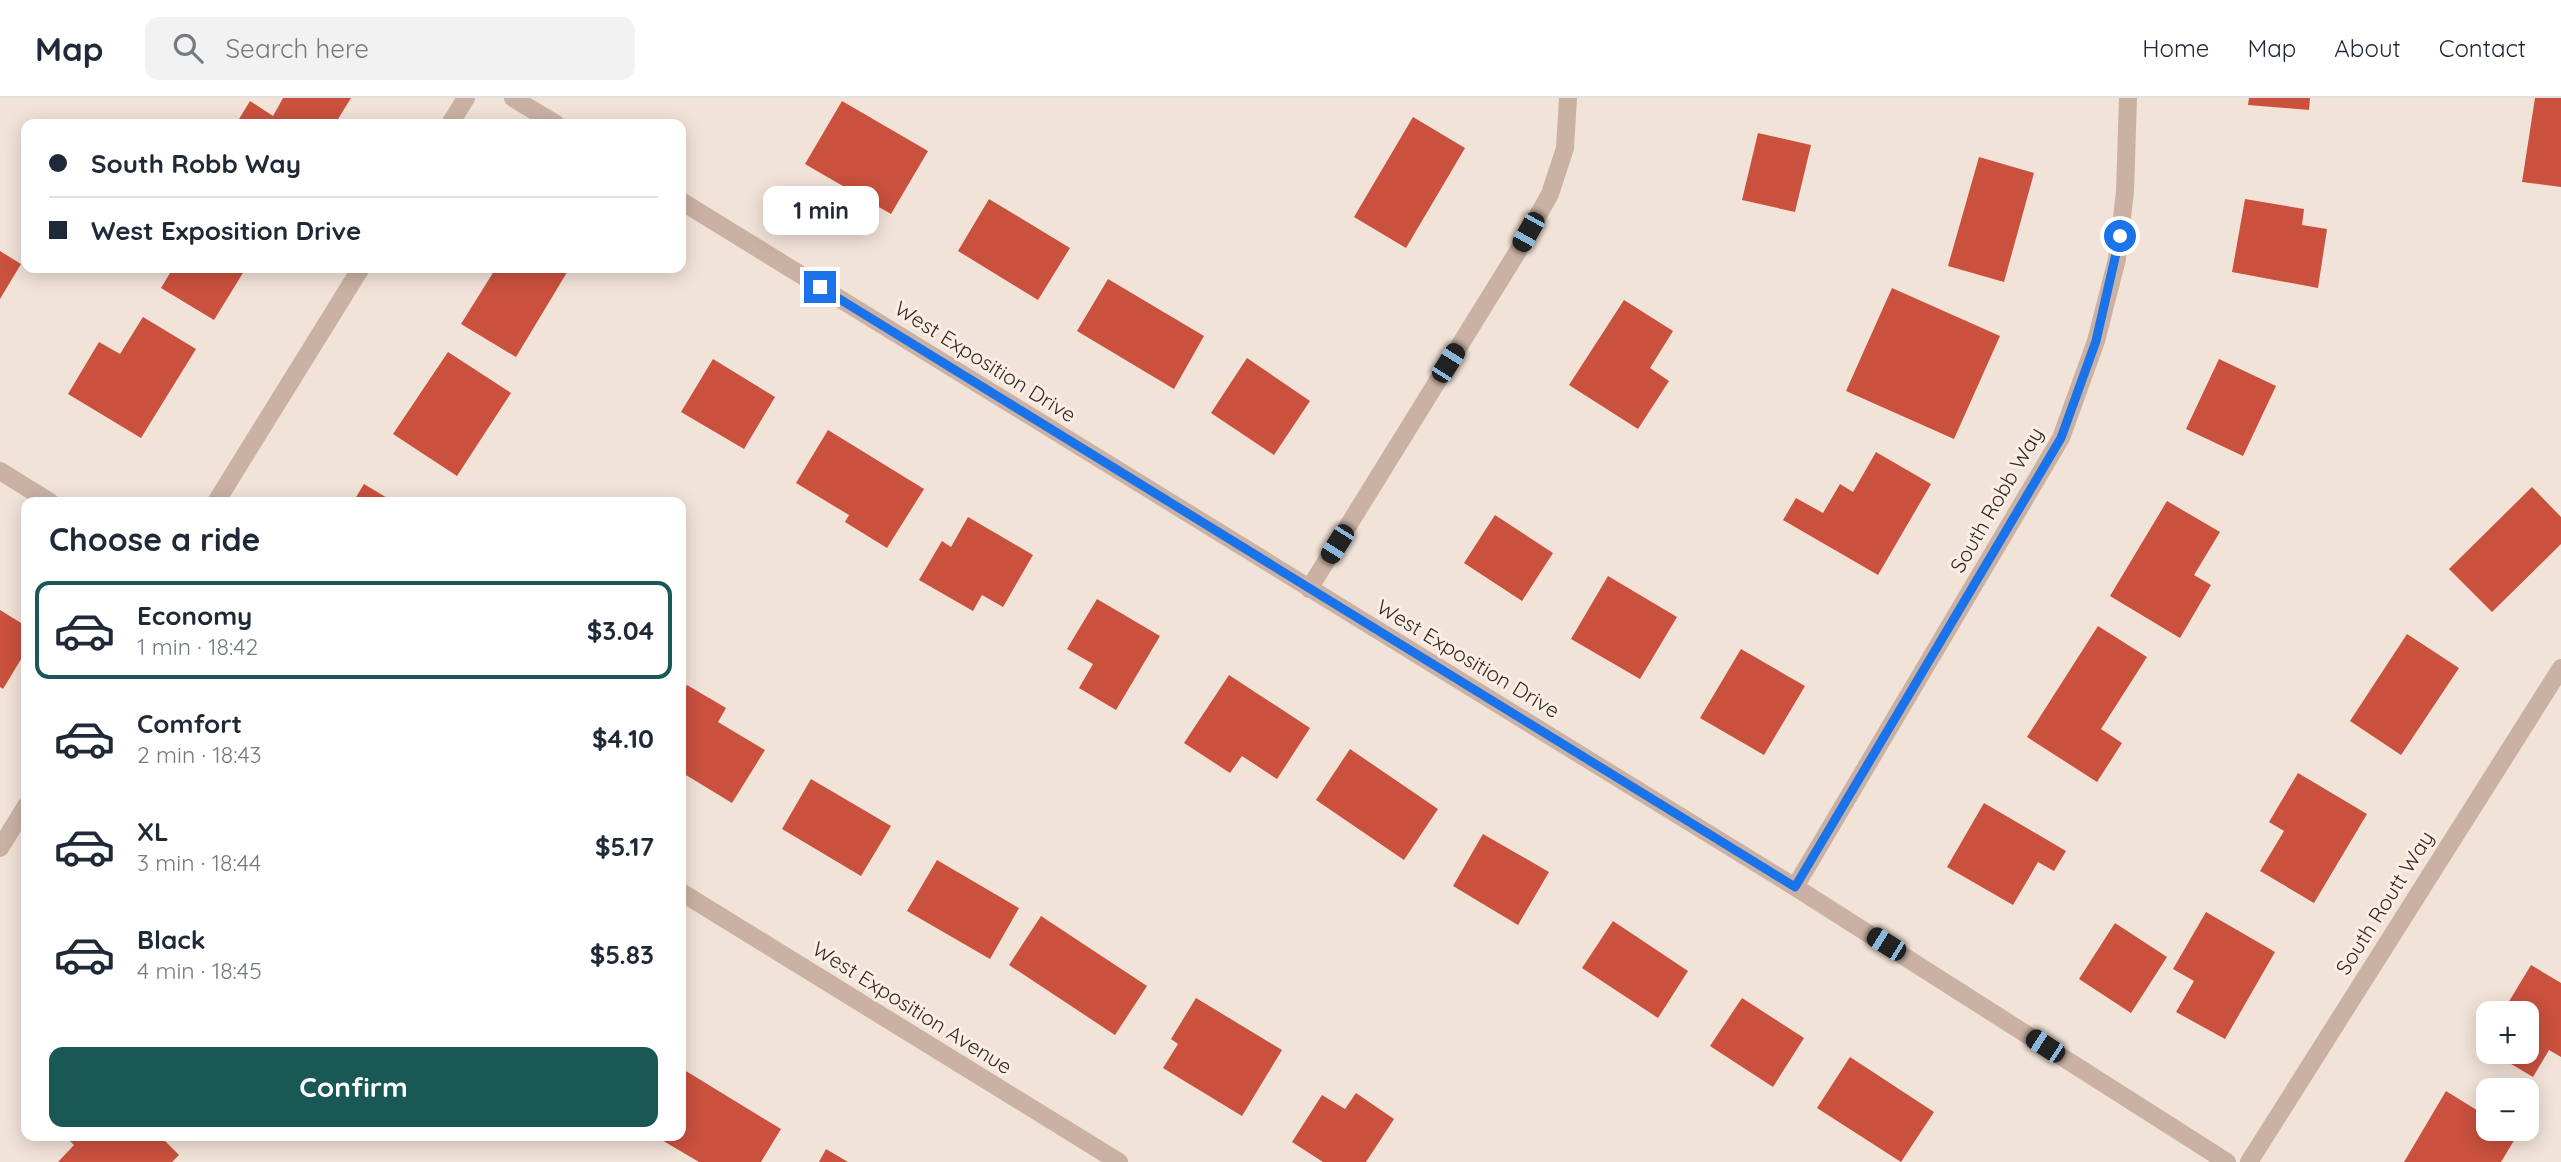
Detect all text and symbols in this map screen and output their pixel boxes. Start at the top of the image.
search box [145,17,635,80]
text: Map [35,28,103,69]
icon: search [169,29,207,67]
text: Search here [225,32,369,65]
text: Home [2142,33,2209,63]
text: Map [2247,33,2296,63]
text: About [2334,33,2401,63]
text: Contact [2439,33,2526,63]
text: South Robb Way [91,147,301,180]
callout: 1 min [762,186,878,234]
text: 1 min [793,196,849,225]
car [1509,209,1548,255]
text: West Exposition Drive [91,214,361,247]
route start [2104,220,2136,252]
route end [804,271,836,303]
street label: West Exposition Drive [890,295,1081,428]
car [1428,340,1469,386]
street label: South Robb Way [1944,422,2048,577]
text: Choose a ride [49,519,261,559]
car [1317,521,1358,567]
street label: West Exposition Drive [1372,593,1565,723]
icon: car [53,599,116,662]
text: Economy [137,599,252,632]
text: $3.04 [587,614,654,647]
text: 1 min · 18:42 [137,632,258,661]
icon: car [53,707,116,770]
text: Comfort [137,707,242,740]
text: $4.10 [592,722,654,755]
text: 2 min · 18:43 [137,740,262,769]
icon: car [53,815,116,878]
text: XL [137,815,169,848]
street label: South Routt Way [2330,826,2439,979]
text: $5.17 [595,830,654,863]
text: 3 min · 18:44 [137,848,261,877]
icon: car [53,923,116,986]
text: Black [137,923,206,956]
car [1863,924,1910,964]
street label: West Exposition Avenue [808,935,1017,1079]
text: $5.83 [590,938,654,971]
text: 4 min · 18:45 [137,956,262,985]
map controls [2476,1001,2539,1141]
button: + [2476,1001,2539,1064]
car [2022,1026,2069,1066]
button: Confirm [49,1047,658,1127]
button: − [2476,1078,2539,1141]

